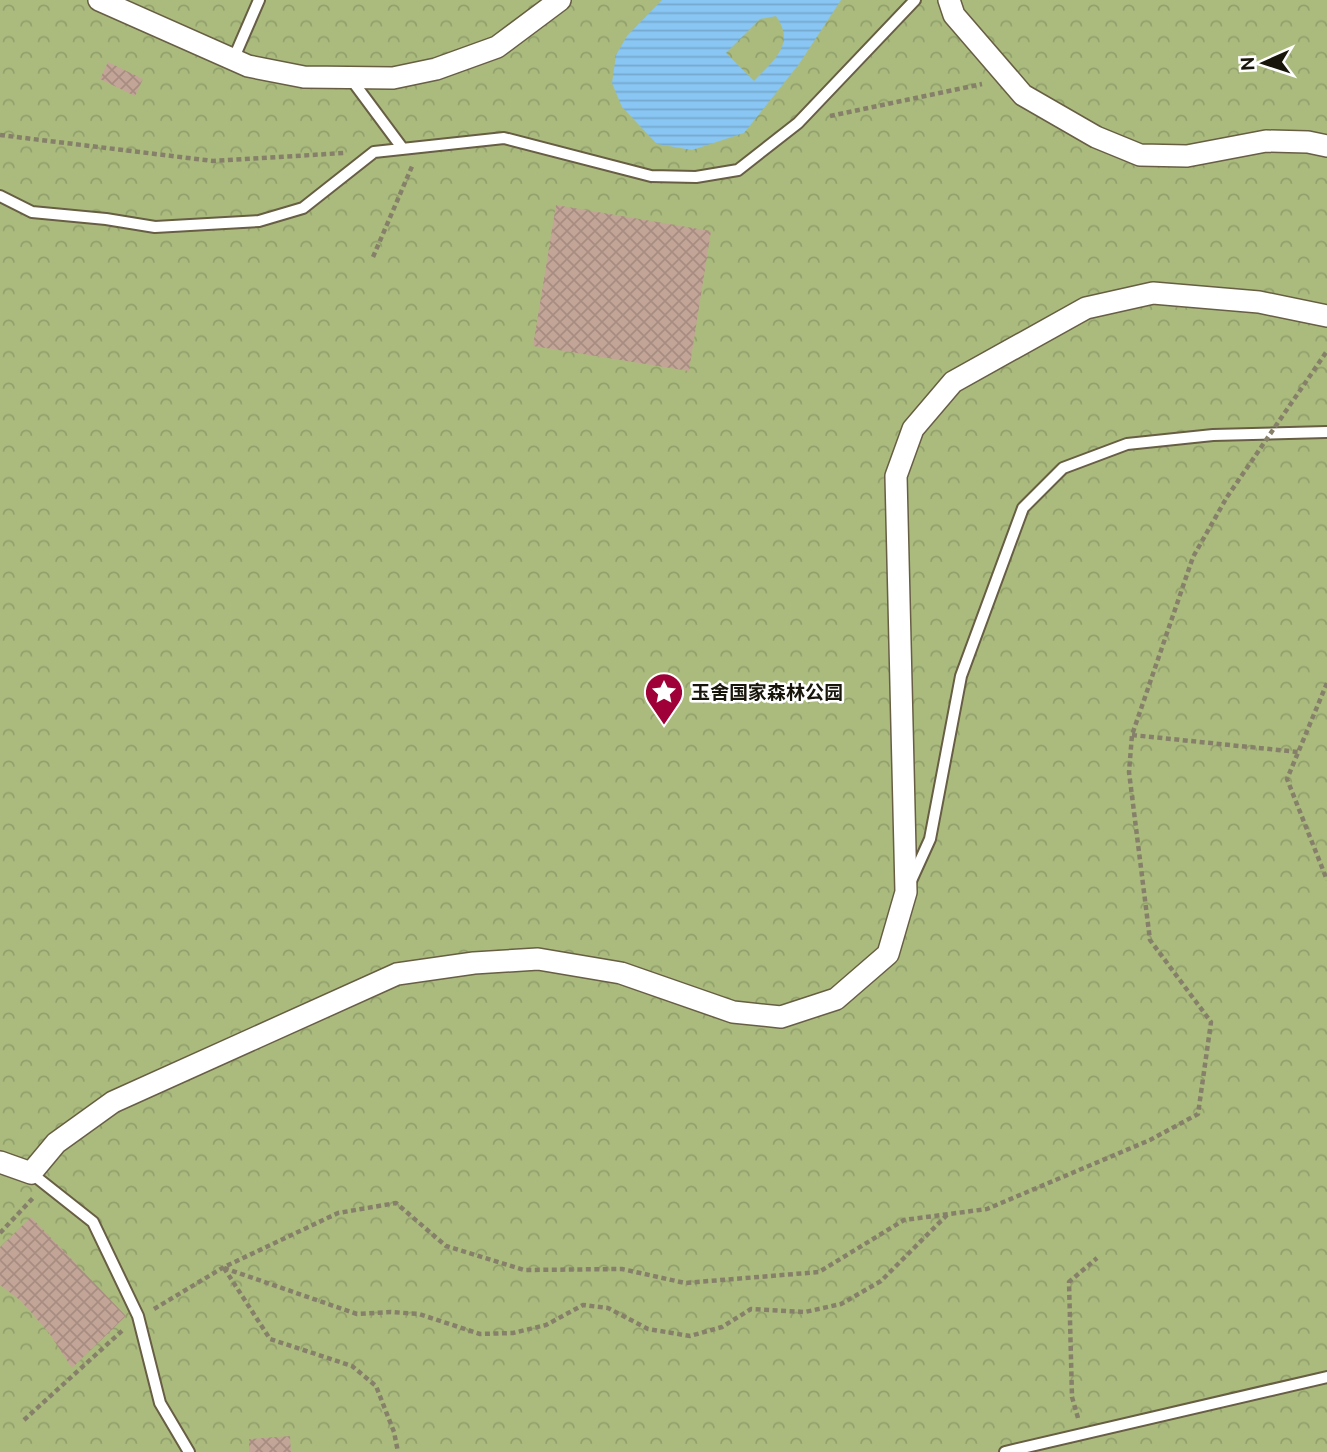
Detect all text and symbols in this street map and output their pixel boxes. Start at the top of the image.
north arrow [1229,28,1299,98]
text: N [1236,56,1258,72]
place icon: 玉舍国家森林公园 [643,671,685,726]
place label: 玉舍国家森林公园 [691,681,843,703]

